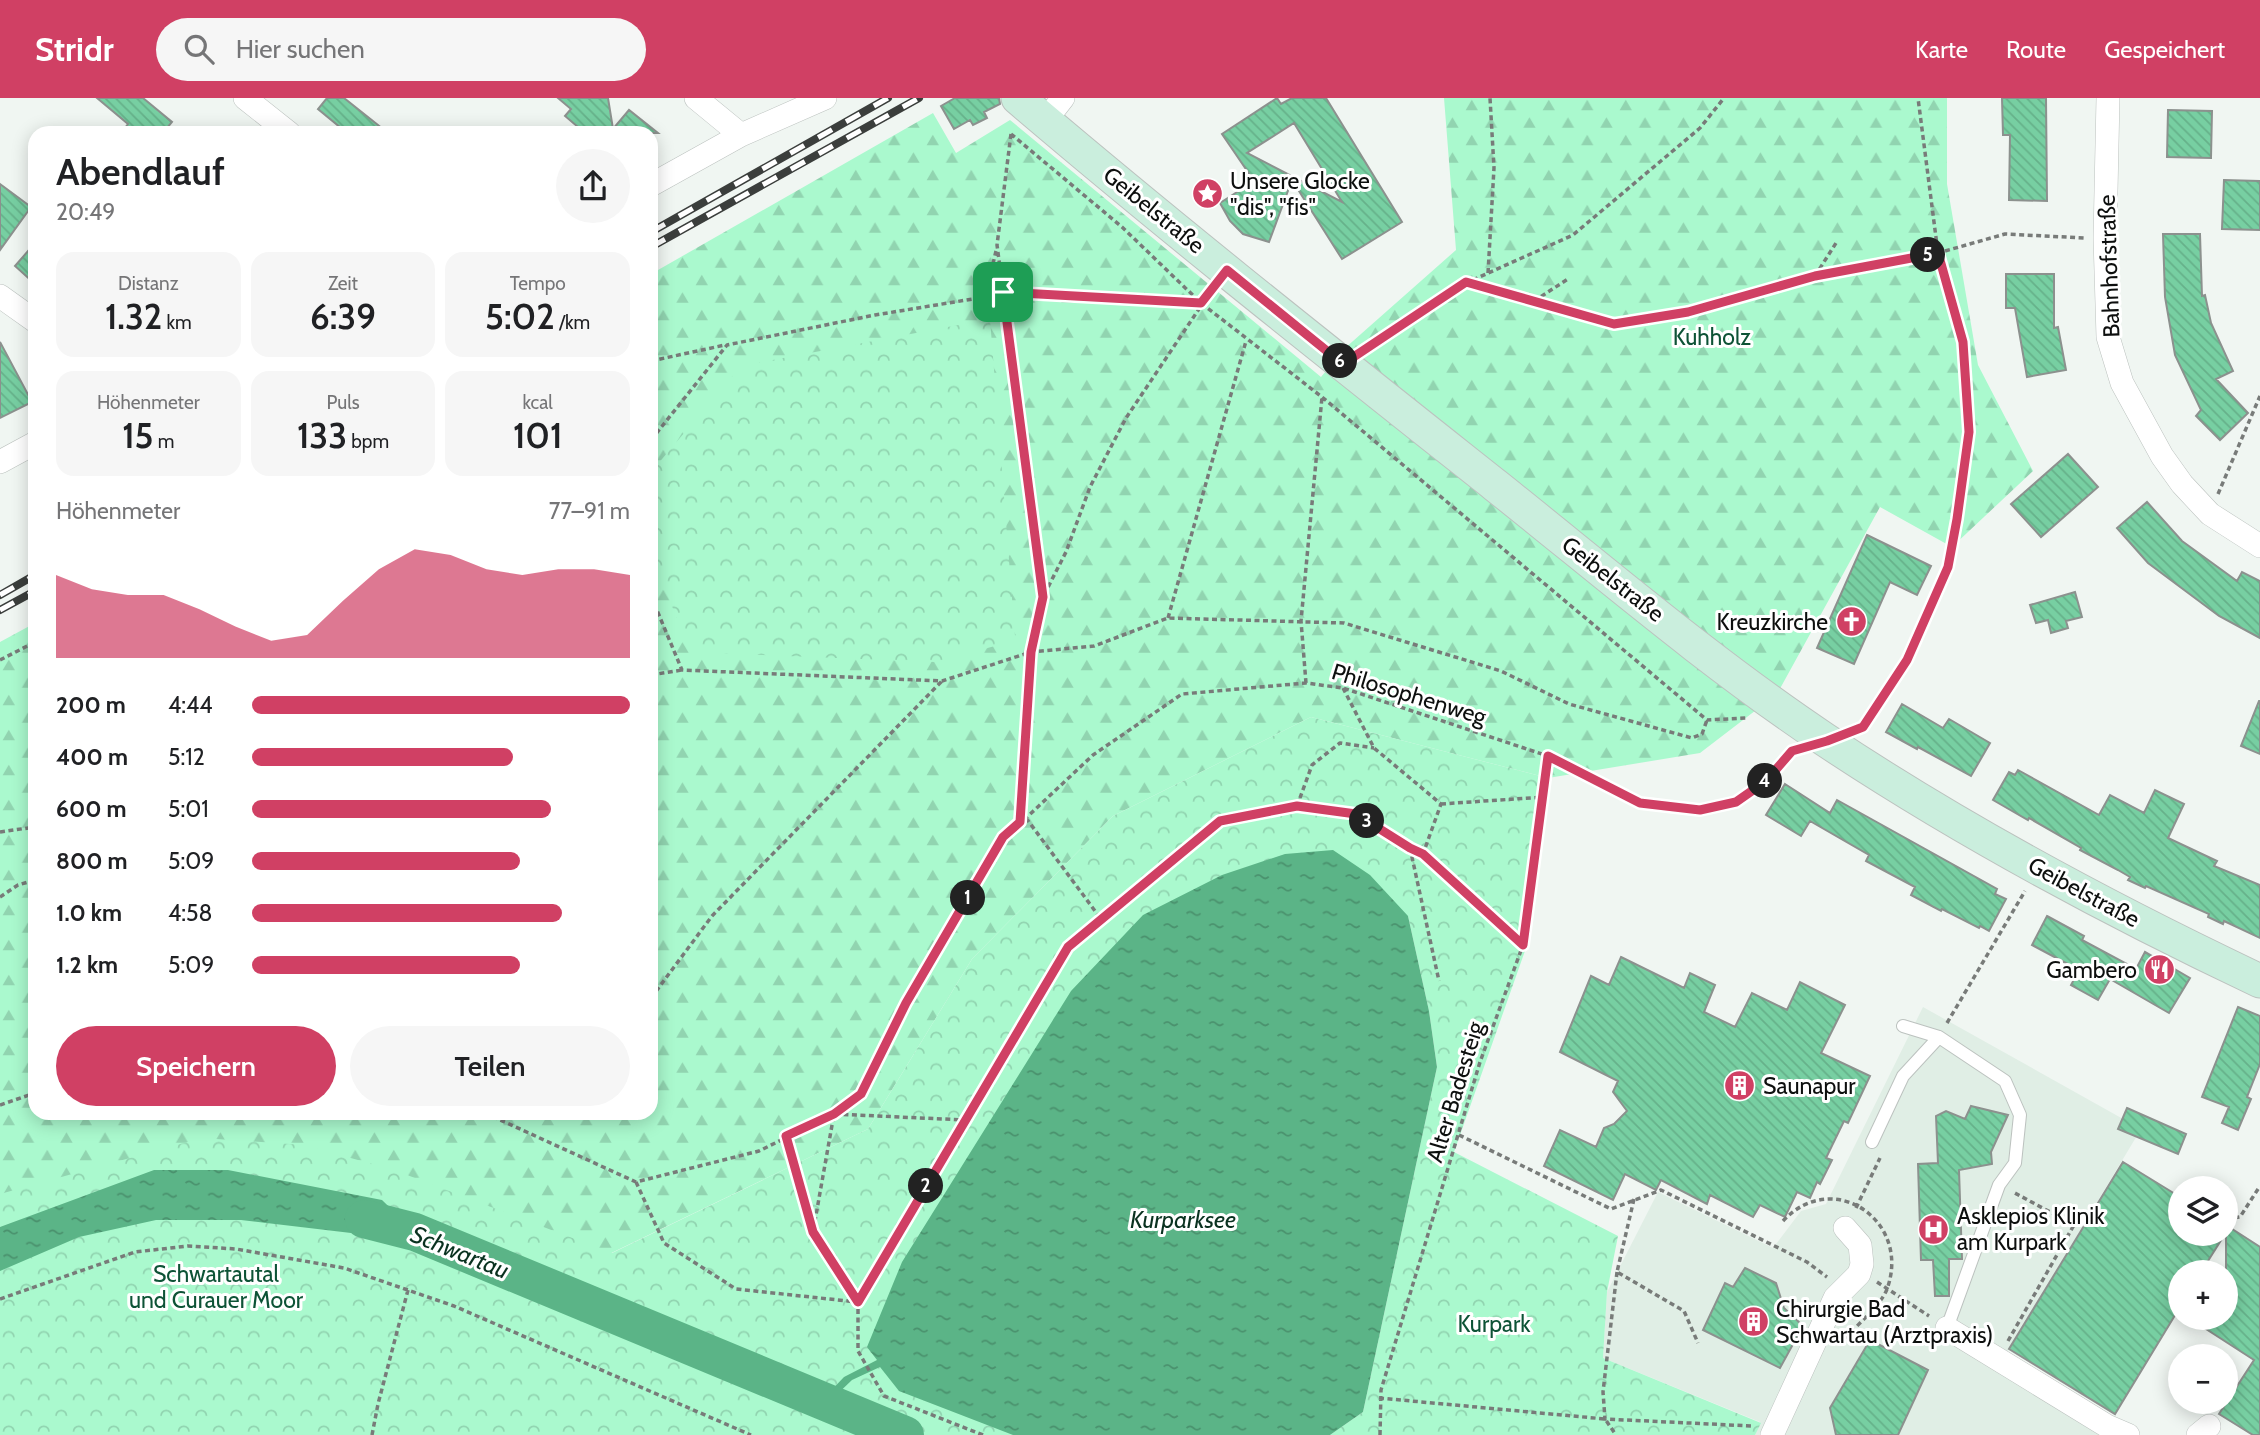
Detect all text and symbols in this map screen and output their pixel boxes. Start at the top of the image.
search box [156,18,646,81]
text: Stridr [35,29,114,69]
icon: search [180,30,218,68]
text: Hier suchen [236,33,365,65]
text: Karte [1915,35,1968,64]
text: Route [2006,35,2066,64]
text: Gespeichert [2104,35,2225,64]
text: Abendlauf [56,148,225,195]
button: share [556,149,630,223]
street label: Geibelstraße [1098,161,1211,260]
place label: Unsere Glocke "dis", "fis" [1230,167,1370,221]
place icon: Unsere Glocke "dis", "fis" [1190,177,1224,211]
street label: Bahnhofstraße [2093,194,2125,338]
text: 20:49 [56,198,115,226]
pin: 5 [1910,238,1946,272]
text: 5 [1922,243,1933,266]
pin [973,262,1033,322]
text: Distanz [118,272,179,295]
text: Zeit [328,272,358,295]
text: Tempo [510,272,566,295]
icon: arrive [984,273,1022,311]
text: 1.32 [105,295,162,338]
text: 6:39 [310,295,376,338]
text: 5:02 [485,295,555,338]
text: km [162,311,192,334]
text: /km [555,311,590,334]
park label: Kuhholz [1673,323,1751,351]
pin: 6 [1322,344,1358,378]
text: 6 [1334,349,1345,372]
text: Höhenmeter [97,391,200,414]
text: Puls [326,391,360,414]
text: kcal [523,391,553,414]
text: 15 [122,414,153,457]
text: 133 [297,414,347,457]
text: 101 [513,414,562,457]
text: m [153,430,174,453]
text: bpm [347,430,389,453]
text: Höhenmeter [56,497,180,525]
text: 77–91 m [549,497,630,525]
street label: Geibelstraße [1556,530,1670,628]
church icon: Kreuzkirche [1834,605,1868,639]
place label: Kreuzkirche [1717,608,1828,636]
street label: Philosophenweg [1328,657,1490,731]
text: 200 m [56,691,126,719]
text: 4:44 [168,691,213,719]
text: 400 m [56,743,128,771]
text: 5:12 [168,743,205,771]
pin: 4 [1748,764,1782,798]
text: 4 [1759,769,1770,792]
text: 600 m [56,795,127,823]
text: 5:01 [168,795,209,823]
pin: 3 [1350,804,1384,838]
text: 3 [1361,809,1372,832]
text: 800 m [56,847,128,875]
text: 5:09 [168,847,214,875]
street label: Geibelstraße [2023,851,2145,933]
pin: 1 [950,880,986,916]
text: 1 [964,886,971,909]
text: 1.0 km [56,899,122,927]
text: 4:58 [168,899,212,927]
text: 1.2 km [56,951,118,979]
text: 5:09 [168,951,214,979]
restaurant icon: Gambero [2143,953,2177,987]
place label: Gambero [2046,956,2137,984]
street label: Alter Badesteig [1420,1018,1490,1166]
button: Speichern [56,1026,336,1106]
button: Teilen [350,1026,630,1106]
building icon: Saunapur [1723,1069,1757,1103]
place label: Saunapur [1763,1072,1856,1100]
pin: 2 [908,1168,944,1204]
text: 2 [920,1174,931,1197]
map controls [2168,1176,2238,1414]
button: layers [2168,1176,2238,1246]
place label: Asklepios Klinik am Kurpark [1957,1202,2105,1256]
water label: Kurparksee [1130,1205,1236,1234]
hospital icon: Asklepios Klinik am Kurpark [1917,1212,1951,1246]
water label: Schwartau [407,1219,513,1285]
park label: Schwartautal und Curauer Moor [129,1260,304,1314]
button: + [2168,1260,2238,1330]
place label: Chirurgie Bad Schwartau (Arztpraxis) [1776,1295,1993,1349]
building icon: Chirurgie Bad Schwartau (Arztpraxis) [1736,1305,1770,1339]
park label: Kurpark [1457,1310,1531,1338]
button: − [2168,1344,2238,1414]

